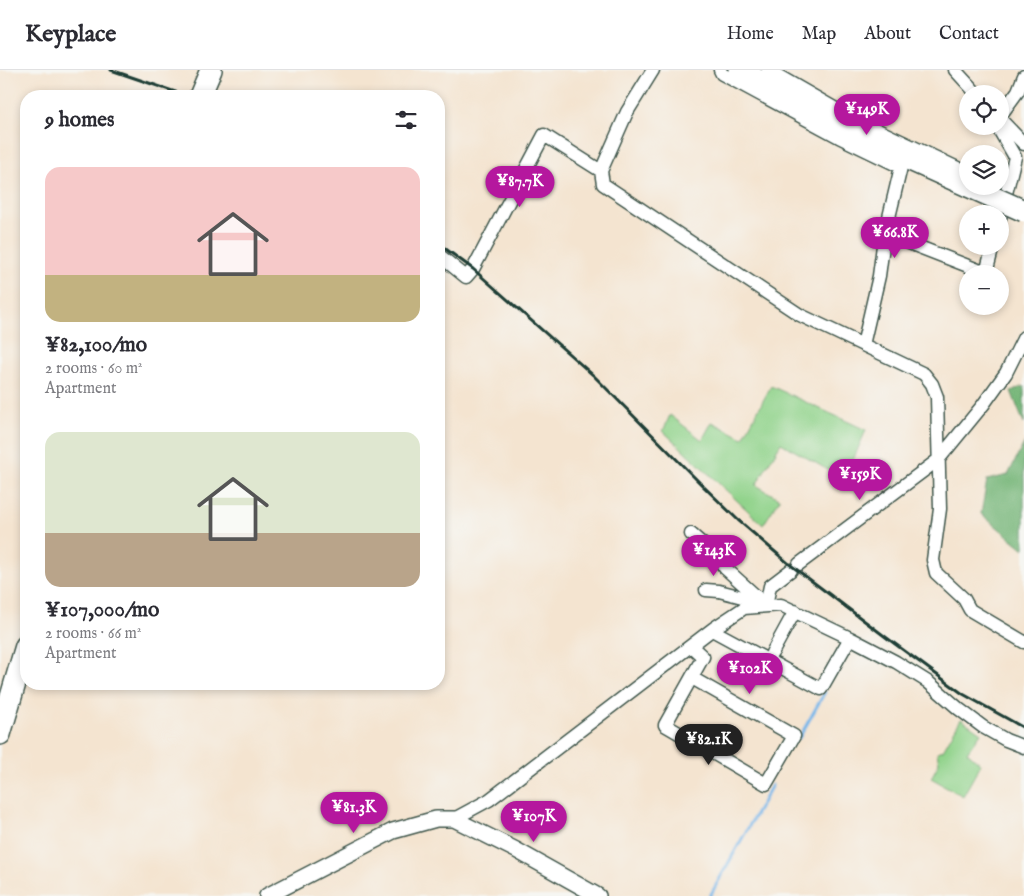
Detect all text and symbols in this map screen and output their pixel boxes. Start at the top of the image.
text: Keyplace [25,19,116,50]
text: Home [727,23,774,46]
text: Map [802,23,836,46]
text: About [864,23,911,46]
text: Contact [939,23,999,46]
map controls [959,85,1009,315]
button: locate [959,85,1009,135]
pin: ¥149K [832,93,902,136]
text: ¥149K [845,100,889,120]
icon: filters [392,106,420,134]
text: 9 homes [45,107,114,134]
button: layers [959,145,1009,195]
pin: ¥87.7K [479,166,561,208]
text: ¥87.7K [496,172,544,192]
icon: home [188,199,278,289]
button: + [959,205,1009,255]
pin: ¥66.8K [854,216,936,259]
text: ¥66.8K [872,223,918,243]
button: − [959,265,1009,315]
text: ¥82,100/mo [45,332,147,359]
text: 2 rooms · 60 m² [45,359,143,379]
text: Apartment [45,379,116,399]
pin: ¥159K [825,458,895,501]
icon: home [188,464,278,554]
text: ¥159K [839,465,881,485]
pin: ¥143K [679,534,749,577]
text: ¥143K [692,541,736,561]
text: ¥107,000/mo [45,597,159,624]
text: 2 rooms · 66 m² [45,624,141,644]
text: Apartment [45,644,116,664]
pin: ¥102K [715,652,785,695]
text: ¥102K [728,659,772,679]
pin: ¥82.1K [668,724,750,766]
text: ¥82.1K [686,730,732,750]
pin: ¥81.3K [313,792,395,834]
text: ¥81.3K [332,798,376,818]
pin: ¥107K [499,800,569,843]
text: ¥107K [512,807,556,827]

